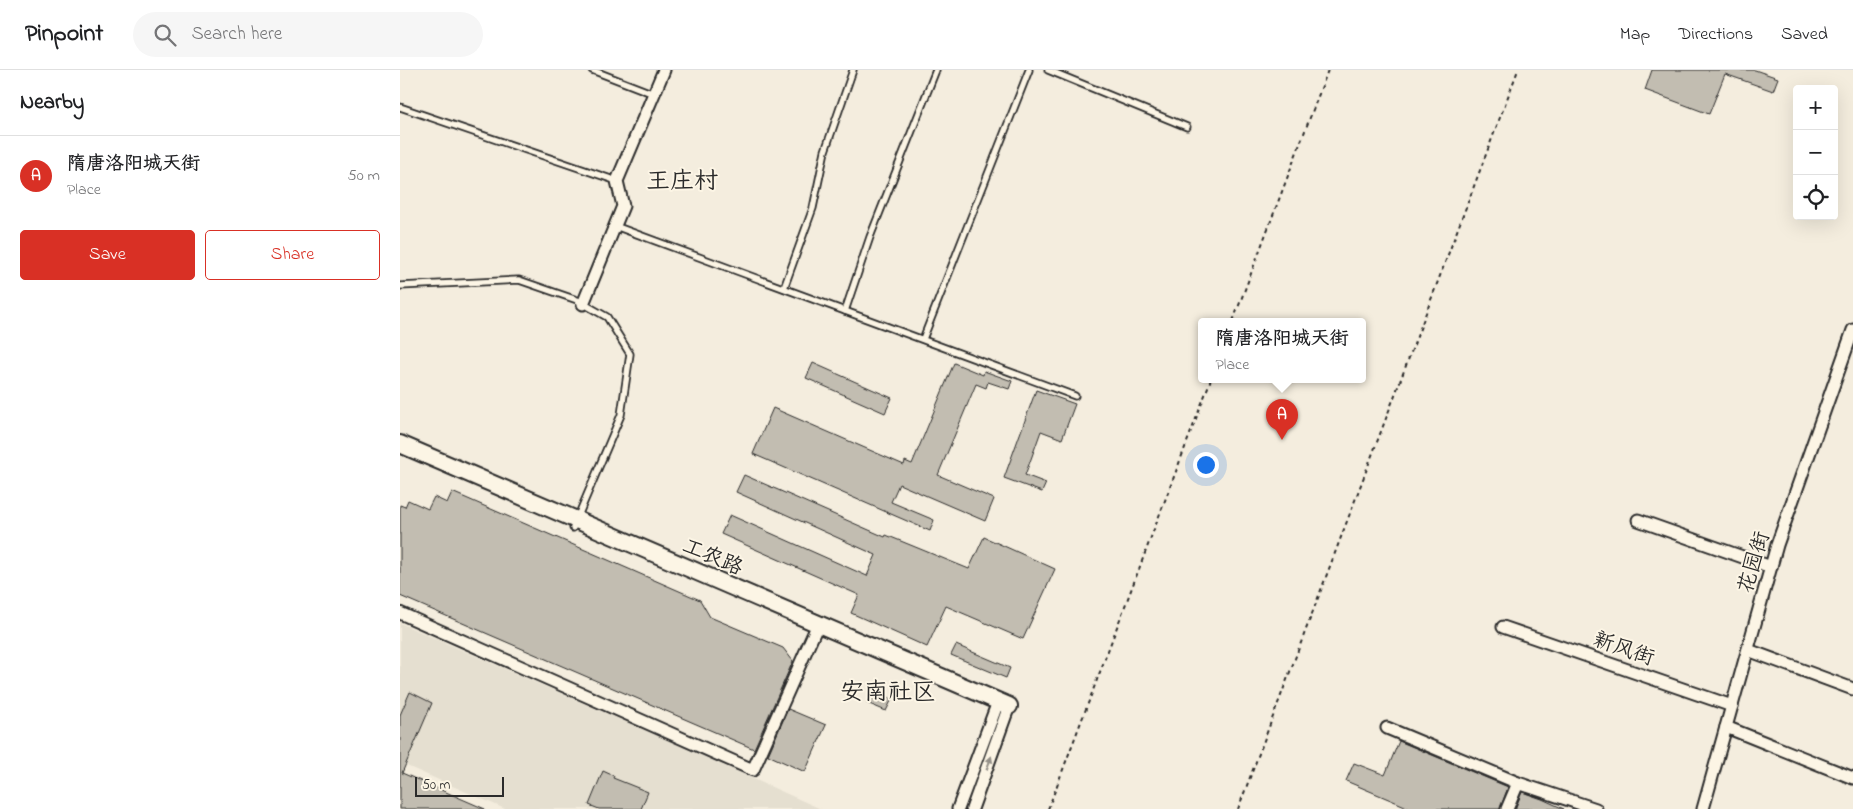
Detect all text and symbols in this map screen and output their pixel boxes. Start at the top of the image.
search box [133,12,483,57]
text: Pinpoint [25,17,103,52]
icon: search [151,21,179,49]
text: Search here [191,21,282,48]
text: Map [1620,22,1650,48]
text: Directions [1678,22,1753,48]
text: Saved [1781,22,1828,48]
map controls [1793,85,1838,220]
button: + [1793,85,1838,130]
text: Nearby [20,88,84,118]
button: − [1793,130,1838,175]
text: 隋唐洛阳城天街 [67,151,200,178]
text: A [31,164,41,188]
text: 50 m [348,164,380,188]
district label: 王庄村 [646,165,718,200]
button: locate [1793,175,1838,220]
text: Place [67,178,101,202]
button: Save [20,230,195,280]
button: Share [205,230,380,280]
popup [1198,318,1366,383]
text: 隋唐洛阳城天街 [1215,326,1349,353]
text: Place [1215,353,1249,377]
pin: A [1266,399,1298,440]
your location [1193,452,1219,478]
street label: 花园街 [1731,528,1778,597]
street label: 工农路 [677,532,747,584]
street label: 新风街 [1589,625,1658,674]
district label: 安南社区 [840,676,936,711]
one-way arrow [985,755,993,770]
scale bar [415,774,504,797]
text: 50 m [422,775,450,796]

